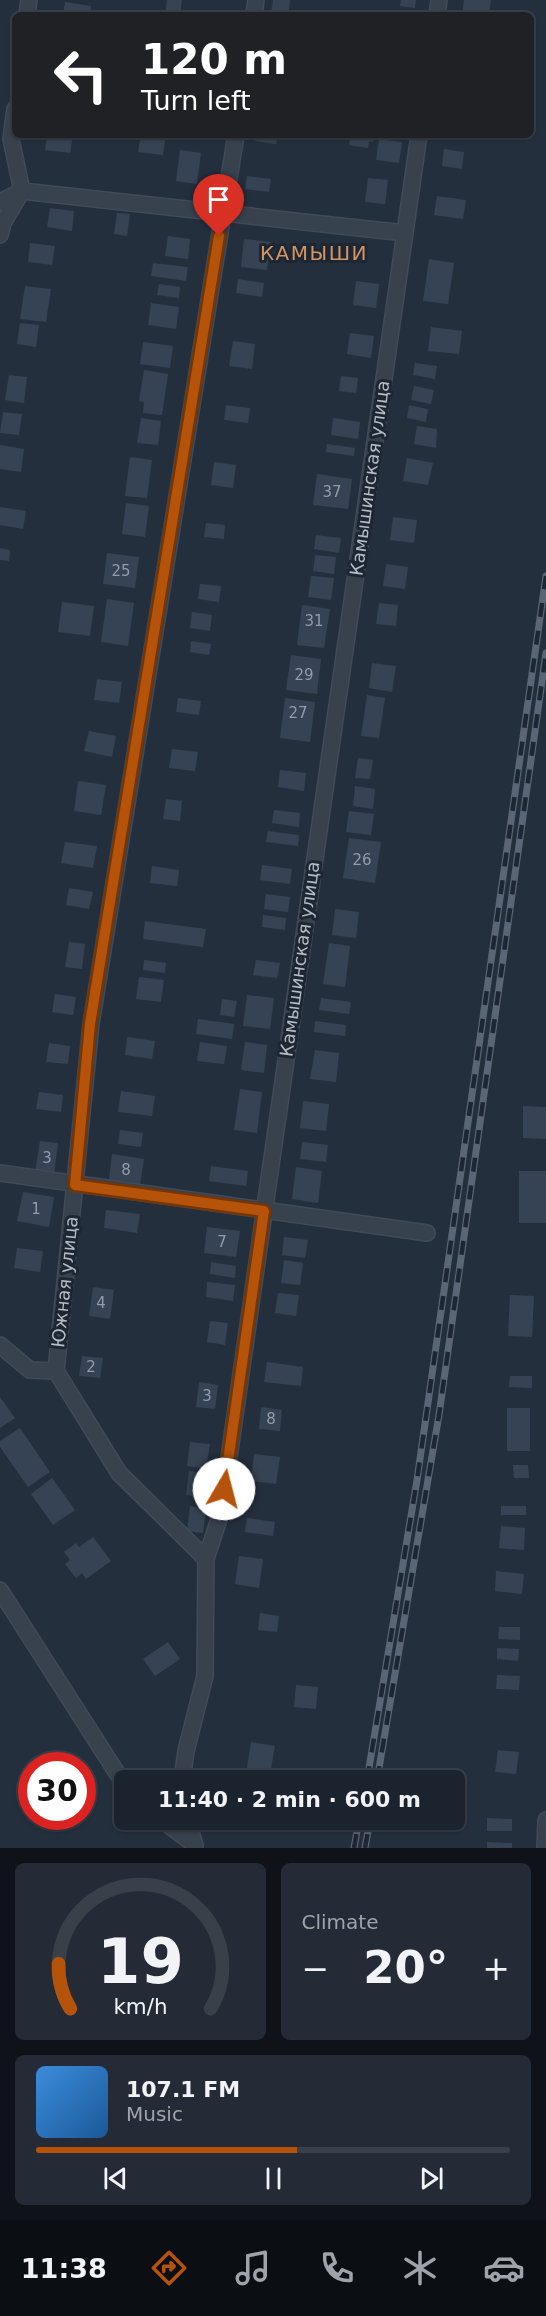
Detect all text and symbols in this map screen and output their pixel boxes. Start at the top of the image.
text: 120 m [141,35,287,84]
icon: left [42,36,120,114]
text: Turn left [141,85,251,116]
pin [193,174,244,236]
icon: arrive [202,183,235,216]
district label: КАМЫШИ [260,241,368,265]
street label: Камышинская улица [345,379,394,577]
house number: 37 [322,483,342,501]
house number: 25 [111,562,131,580]
house number: 31 [304,612,324,630]
house number: 29 [294,666,314,684]
house number: 27 [288,704,308,722]
house number: 26 [352,851,372,869]
street label: Камышинская улица [275,860,324,1058]
house number: 3 [42,1149,52,1167]
house number: 8 [121,1161,131,1179]
house number: 1 [31,1200,41,1218]
street label: Южная улица [47,1215,82,1349]
house number: 7 [217,1233,227,1251]
house number: 4 [96,1294,106,1312]
house number: 2 [86,1358,96,1376]
house number: 3 [202,1387,212,1405]
house number: 8 [266,1410,276,1428]
position arrow [192,1457,256,1521]
speed limit sign: 30 [18,1752,96,1830]
text: 11:40 · 2 min · 600 m [158,1787,421,1812]
text: Climate [302,1910,378,1934]
text: 19 [97,1925,184,1998]
text: 20° [363,1941,448,1994]
text: − [302,1949,329,1988]
text: + [482,1949,510,1988]
text: km/h [113,1994,167,2019]
text: 107.1 FM [126,2077,240,2102]
text: Music [126,2102,183,2126]
icon: previous [99,2162,132,2195]
icon: pause [257,2162,290,2195]
icon: next [415,2162,448,2195]
icon: directions [148,2247,190,2289]
icon: music [232,2247,274,2289]
icon: phone [316,2247,358,2289]
icon: climate [399,2247,441,2289]
icon: car [483,2247,525,2289]
text: 11:38 [21,2253,107,2284]

